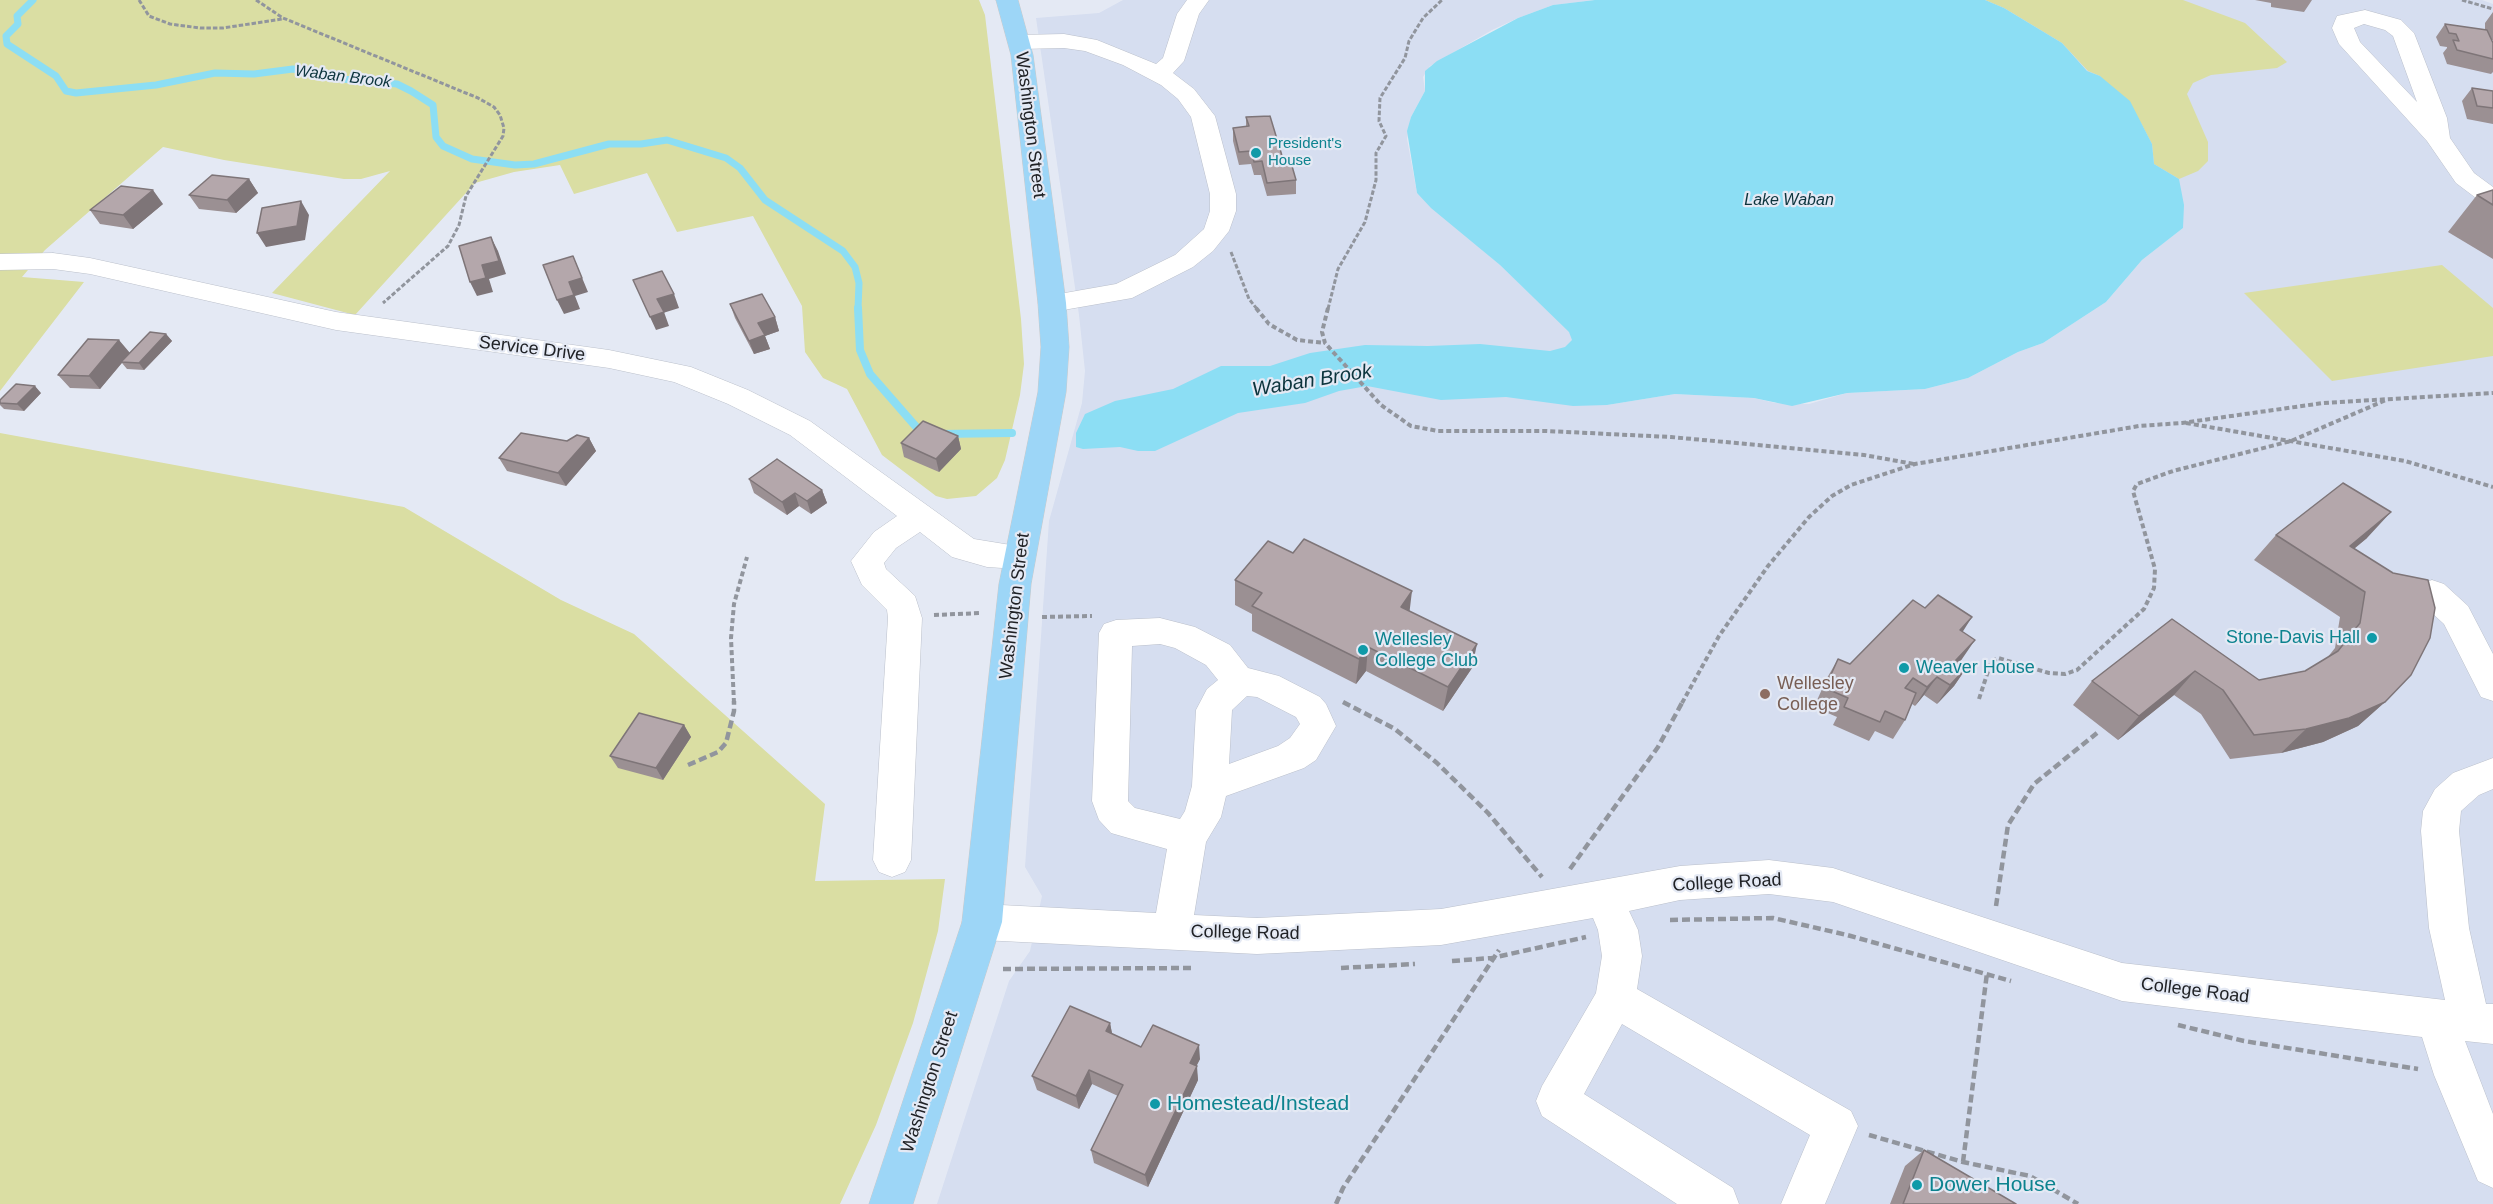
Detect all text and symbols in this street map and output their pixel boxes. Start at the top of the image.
street label: Washington Street [1010,51,1050,199]
water label: Waban Brook [294,62,392,92]
place label: President's House [1268,135,1342,170]
marker: President's House [1249,146,1263,160]
water label: Lake Waban [1744,191,1834,211]
street label: Service Drive [478,332,586,366]
water label: Waban Brook [1250,360,1374,402]
street label: Washington Street [995,532,1035,680]
place label: Stone-Davis Hall [2226,627,2360,649]
place label: Wellesley College Club [1375,629,1478,672]
marker: Stone-Davis Hall [2365,631,2379,645]
marker: Wellesley College Club [1356,643,1370,657]
place label: Weaver House [1916,657,2035,679]
marker: Weaver House [1897,661,1911,675]
place label: Wellesley College [1777,673,1854,716]
marker: Wellesley College [1758,687,1772,701]
street label: College Road [1672,869,1782,897]
street label: College Road [1190,921,1300,945]
street label: College Road [2140,974,2250,1008]
street label: Washington Street [897,1009,963,1155]
place label: Homestead/Instead [1167,1091,1349,1117]
marker: Homestead/Instead [1148,1097,1162,1111]
place label: Dower House [1929,1172,2056,1198]
marker: Dower House [1910,1178,1924,1192]

